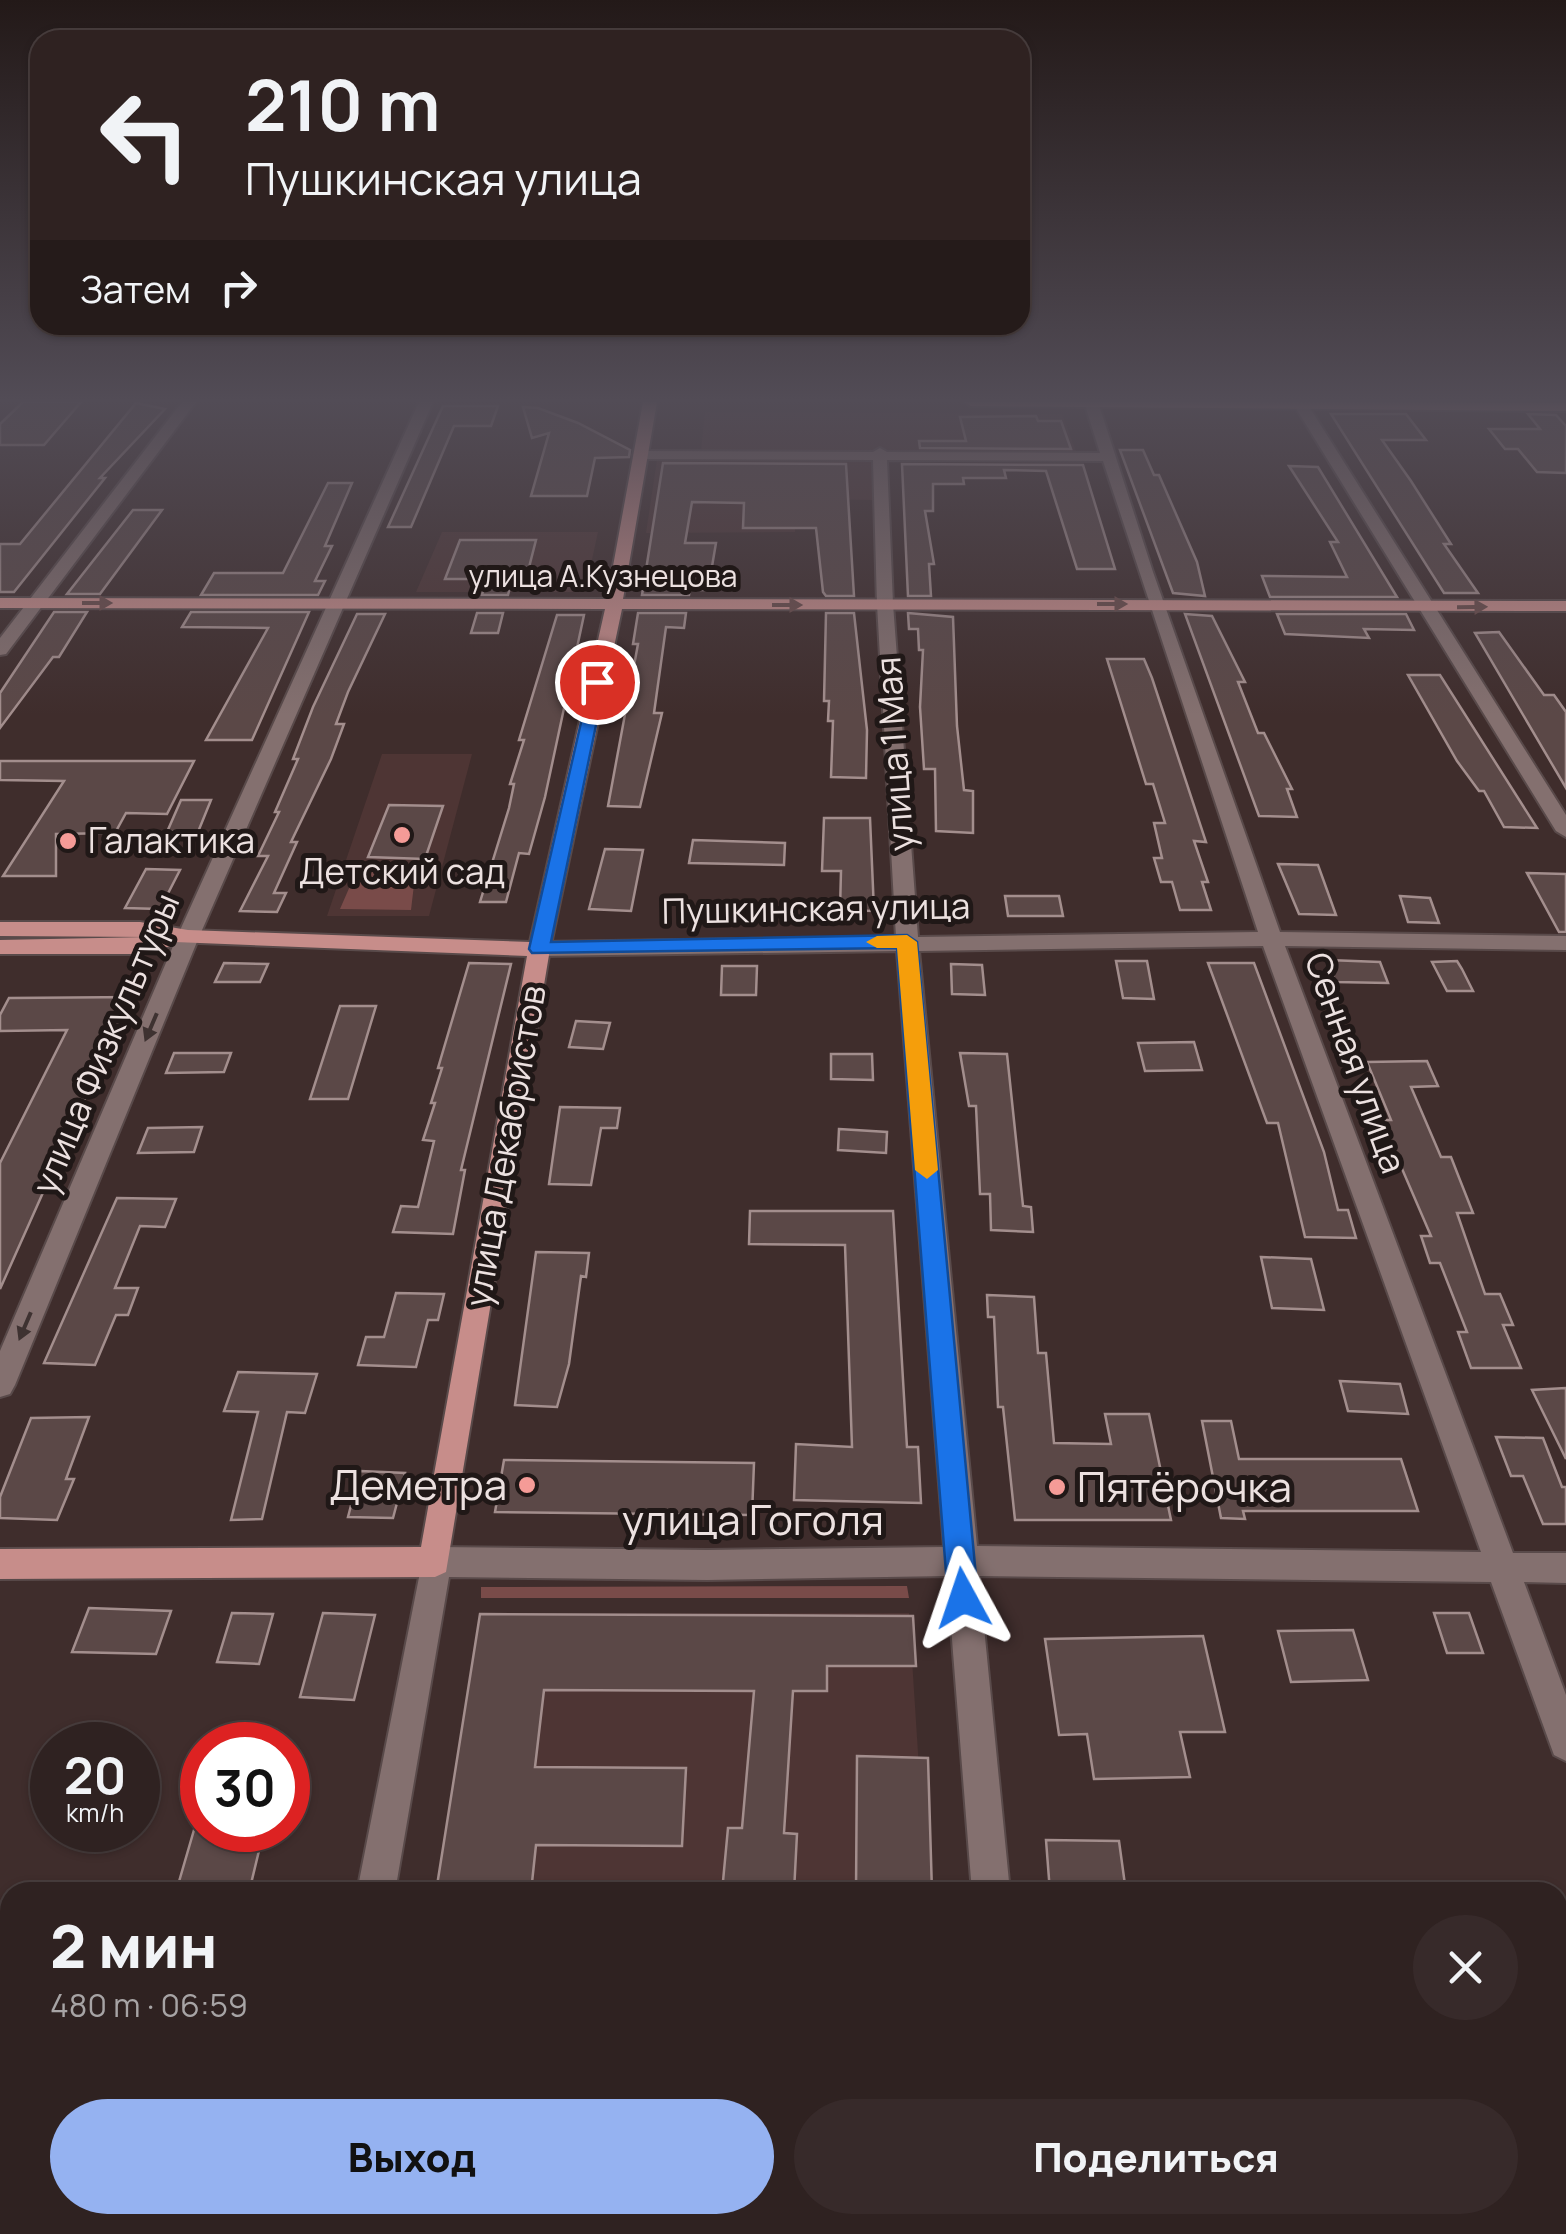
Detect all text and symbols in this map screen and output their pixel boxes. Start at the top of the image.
text: 210 m [245,56,440,152]
icon: left [80,70,210,200]
text: Пушкинская улица [245,147,642,209]
icon: right [211,260,266,315]
text: Затем [80,262,191,314]
street label: улица А.Кузнецова [468,555,738,596]
one-way arrow [82,595,114,611]
one-way arrow [772,596,804,612]
one-way arrow [1097,596,1129,612]
one-way arrow [1457,598,1489,614]
pin [555,640,640,725]
icon: arrive [570,655,625,710]
street label: улица 1 Мая [863,655,925,853]
place label: Галактика [88,816,255,864]
marker: Детский сад [391,824,413,846]
marker: Галактика [57,830,79,852]
place label: Детский сад [299,847,505,895]
street label: Пушкинская улица [661,881,971,935]
street label: улица Физкультуры [20,886,190,1201]
street label: Сенная улица [1294,946,1418,1180]
street label: улица Декабристов [453,981,557,1310]
one-way arrow [142,1012,158,1042]
one-way arrow [16,1312,32,1342]
place label: Деметра [329,1455,507,1513]
place label: Пятёрочка [1077,1457,1292,1515]
marker: Деметра [516,1474,538,1496]
marker: Пятёрочка [1046,1476,1068,1498]
street label: улица Гоголя [622,1490,884,1548]
position arrow [911,1546,1015,1650]
speed limit sign: 30 [180,1722,310,1852]
text: 20 [64,1741,126,1809]
text: km/h [66,1795,124,1830]
text: 2 мин [50,1904,218,1986]
button: close [1413,1915,1518,2020]
text: 480 m · 06:59 [50,1983,248,2027]
button: Выход [50,2099,774,2214]
button: Поделиться [794,2099,1518,2214]

